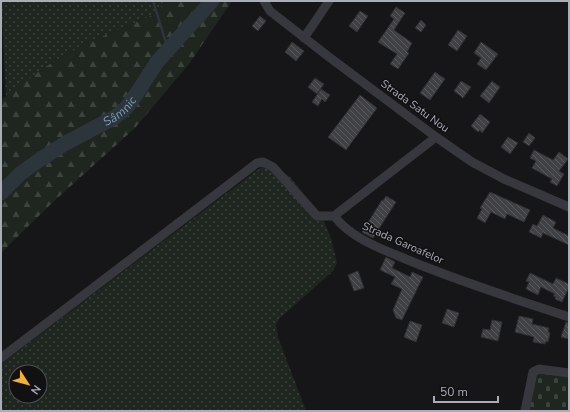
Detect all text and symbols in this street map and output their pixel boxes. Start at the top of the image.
street label: Strada Satu Nou [378,76,452,136]
water label: Sâmnic [100,93,140,130]
street label: Strada Garoafelor [360,218,446,268]
north arrow [8,364,48,404]
scale bar [434,378,498,404]
text: N [27,382,44,397]
text: 50 m [440,384,468,400]

